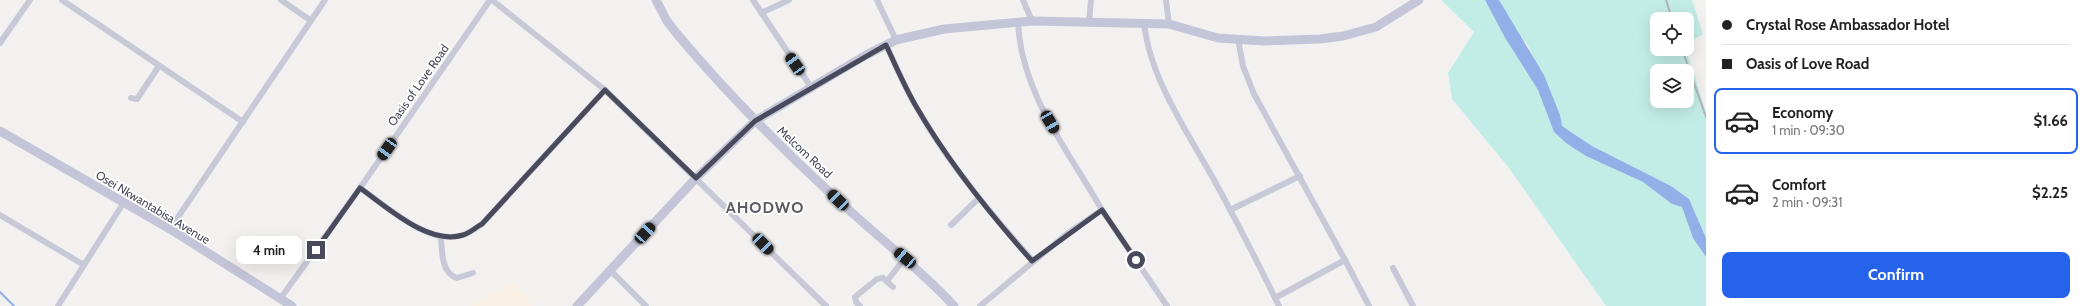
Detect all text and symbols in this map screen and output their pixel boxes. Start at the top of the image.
map controls [1650,12,1694,108]
button: locate [1650,12,1694,56]
text: Crystal Rose Ambassador Hotel [1746,16,1950,34]
street label: Oasis of Love Road [384,41,452,129]
car [783,51,807,77]
text: Oasis of Love Road [1746,55,1869,73]
button: layers [1650,64,1694,108]
icon: car [1724,103,1760,139]
text: Economy [1772,104,1833,122]
car [1039,109,1061,135]
text: $1.66 [2034,112,2068,130]
text: 1 min · 09:30 [1772,122,1845,138]
street label: Melcom Road [774,123,836,181]
car [375,136,399,162]
street label: Osei Nkwantabisa Avenue [93,167,213,247]
icon: car [1724,175,1760,211]
text: Comfort [1772,176,1826,194]
text: $2.25 [2032,184,2068,202]
car [825,187,851,213]
text: 2 min · 09:31 [1772,194,1843,210]
district label: AHODWO [726,198,804,217]
car [633,220,657,246]
car [750,231,776,257]
callout: 4 min [236,236,302,264]
route end [307,241,325,259]
text: 4 min [253,242,285,258]
car [892,246,918,270]
route start [1127,251,1145,269]
button: Confirm [1722,252,2070,298]

